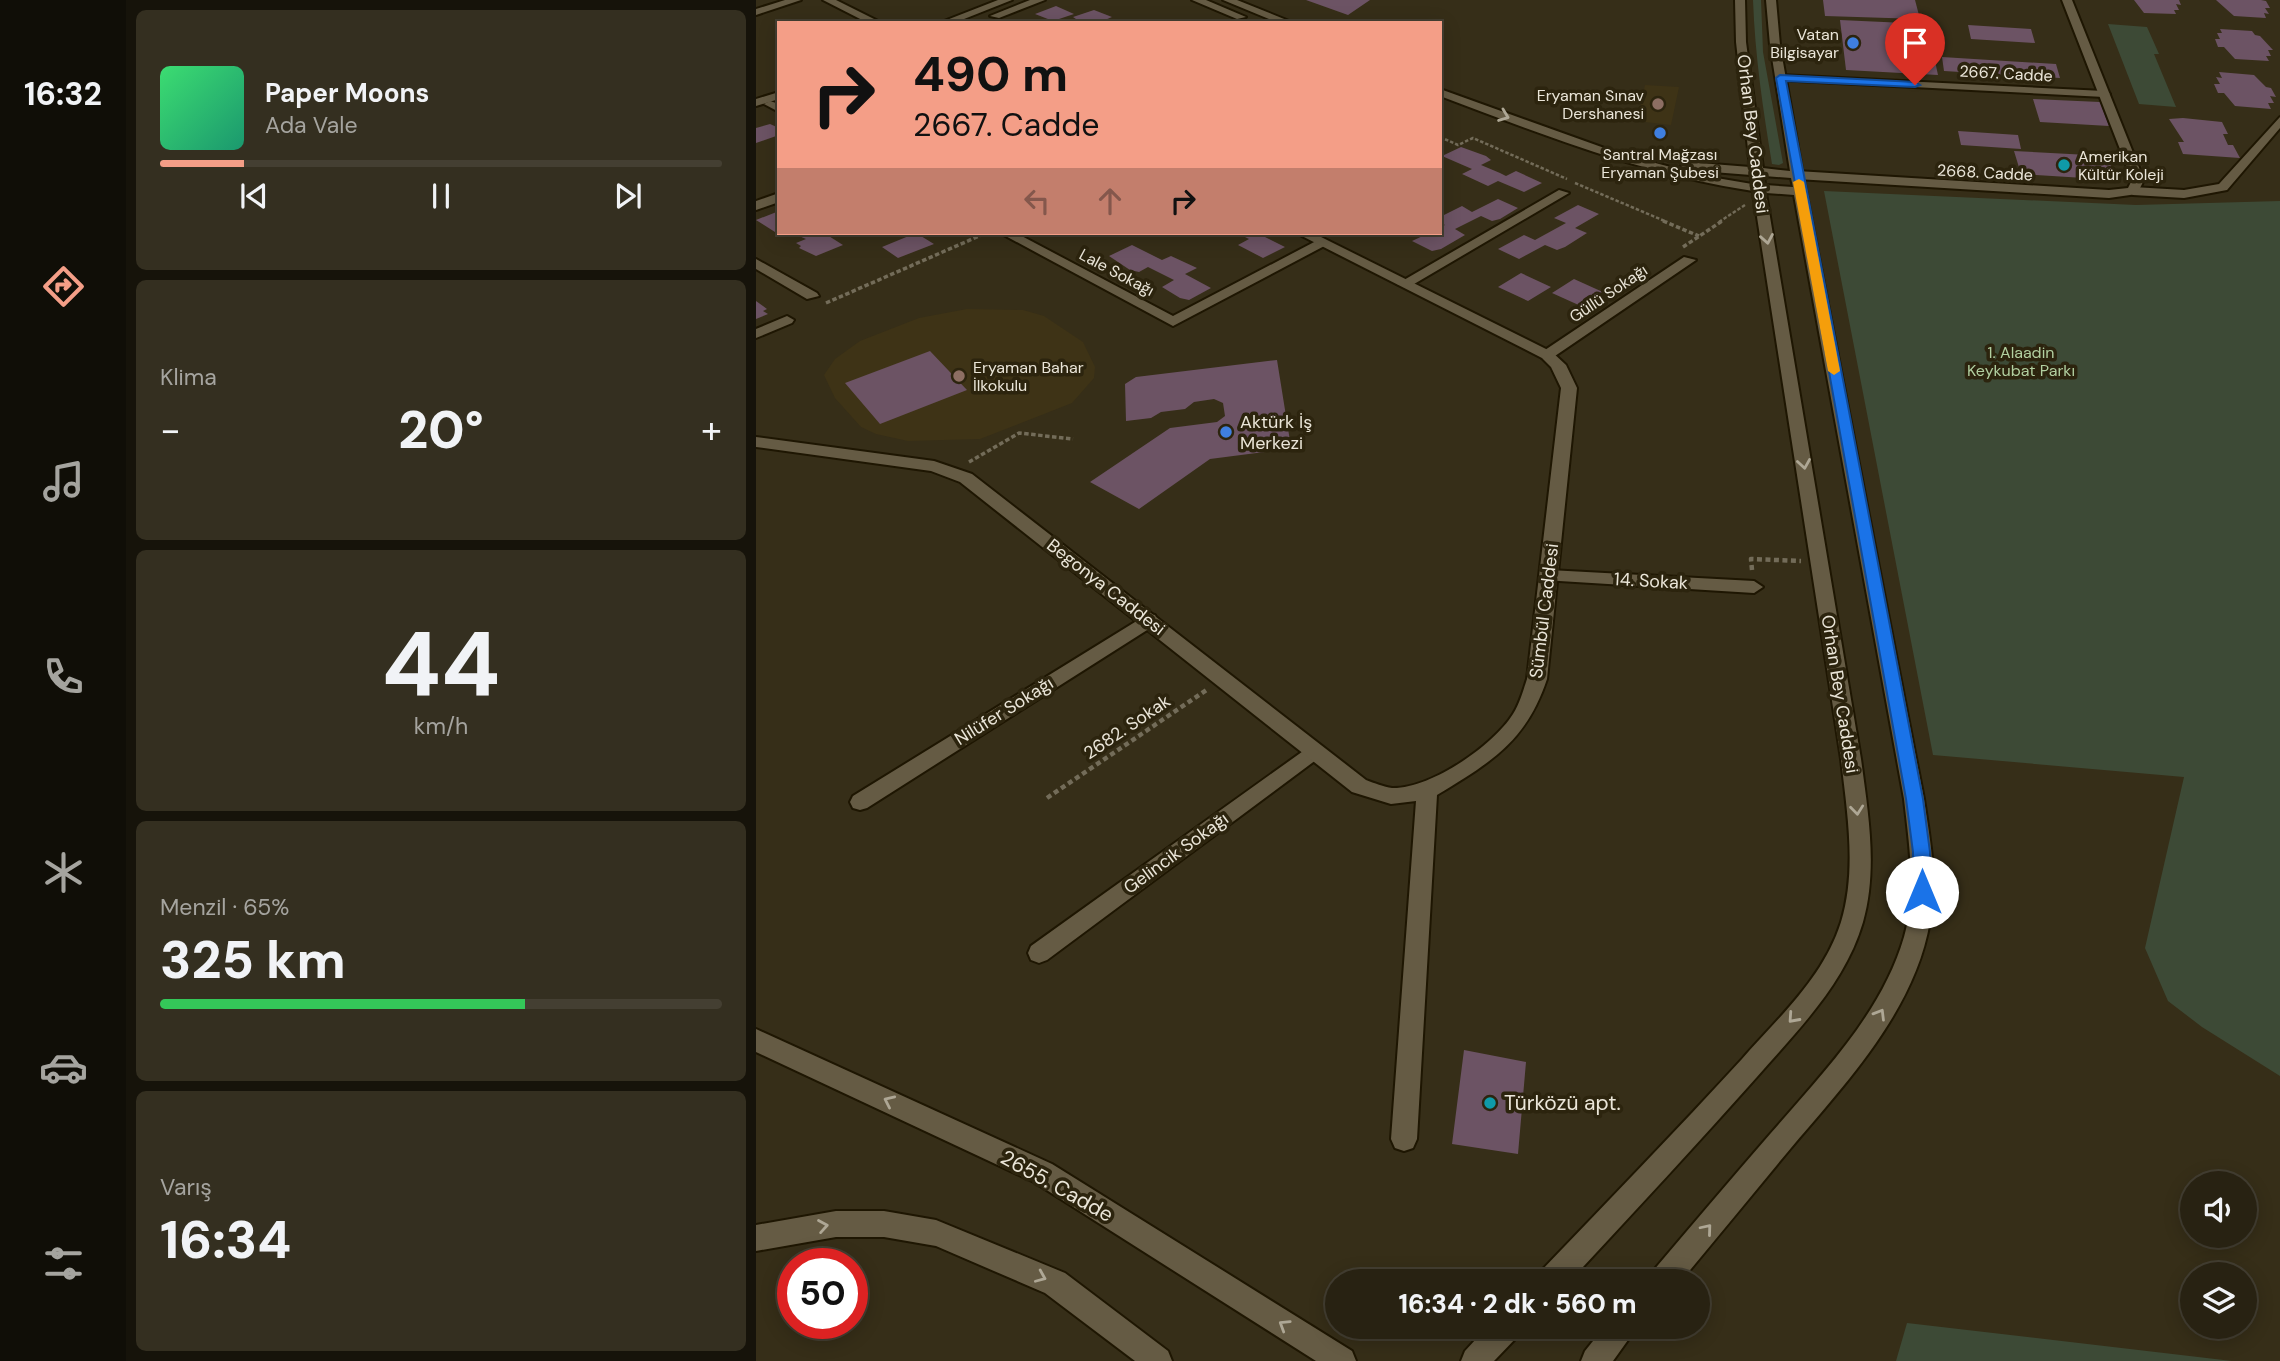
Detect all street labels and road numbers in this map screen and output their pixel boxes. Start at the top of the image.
street label: Orhan Bey Caddesi [1731,53,1775,215]
street label: 2667. Cadde [1959,61,2053,86]
street label: 2668. Cadde [1937,160,2033,185]
street label: Lale Sokağı [1076,244,1158,301]
street label: Güllü Sokağı [1565,260,1651,327]
street label: Begonya Caddesi [1042,533,1170,641]
street label: Sümbül Caddesi [1524,542,1564,680]
street label: 14. Sokak [1613,567,1689,595]
street label: Orhan Bey Caddesi [1816,613,1864,775]
street label: Nilüfer Sokağı [950,671,1058,751]
street label: 2682. Sokak [1079,689,1175,765]
street label: Gelincik Sokağı [1119,807,1233,899]
street label: 2655. Cadde [996,1143,1118,1229]

